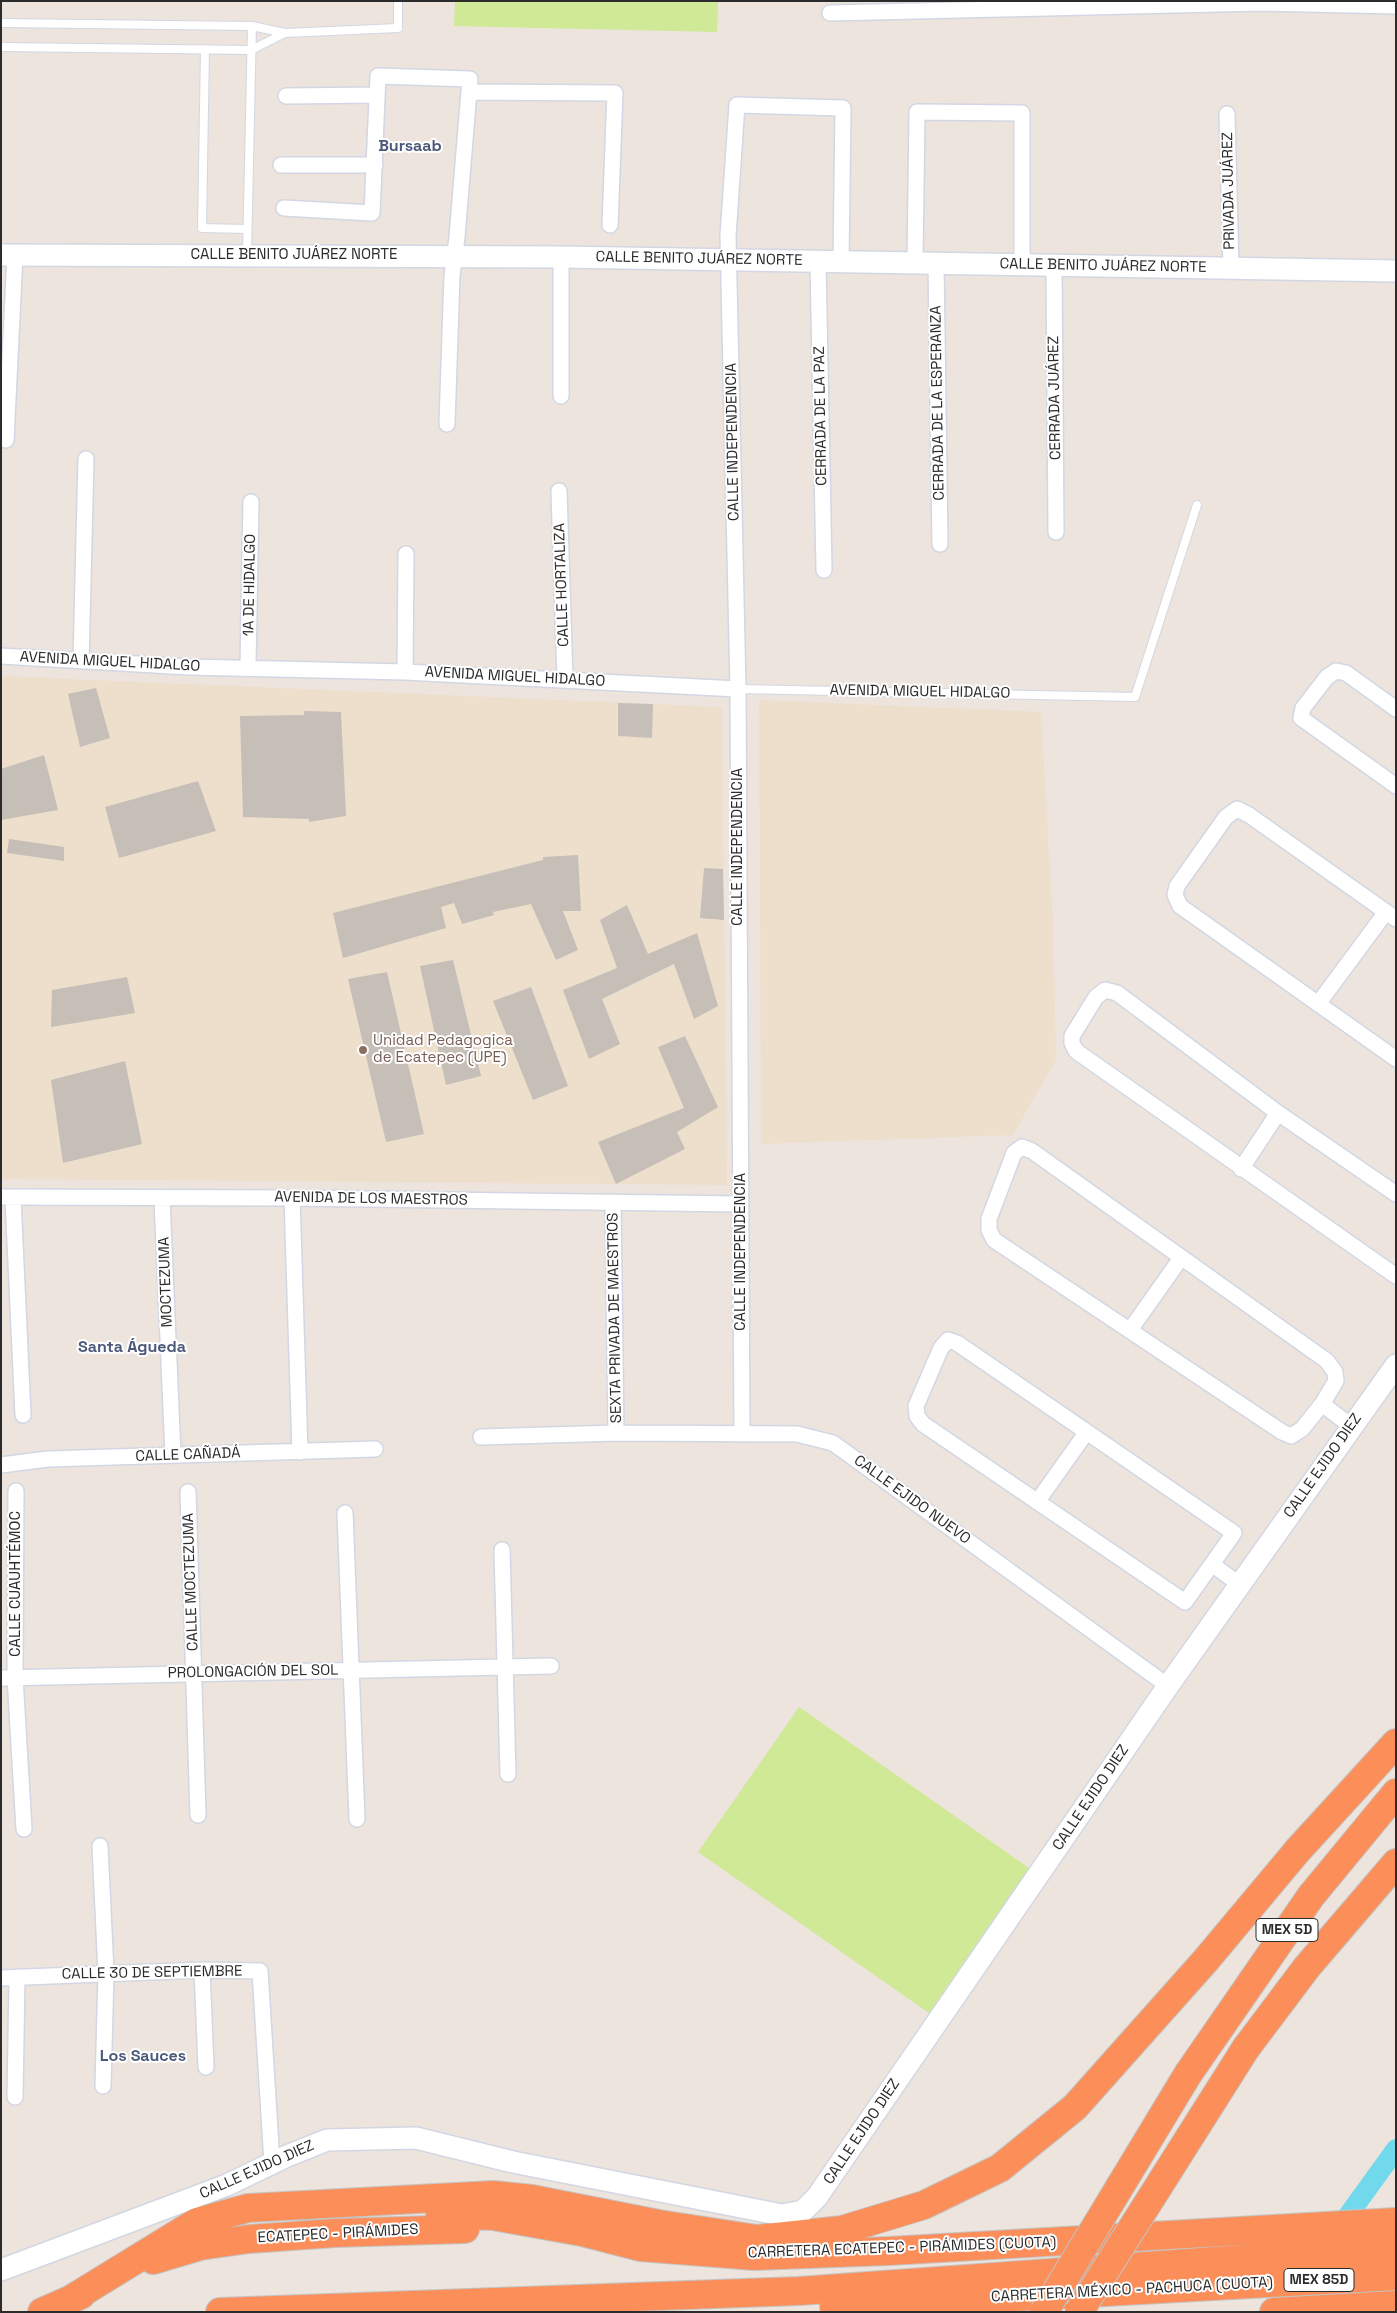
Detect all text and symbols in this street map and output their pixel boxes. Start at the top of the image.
street label: PRIVADA JUÁREZ [1219,132,1239,250]
district label: Bursaab [378,137,442,157]
street label: CALLE BENITO JUÁREZ NORTE [190,246,398,264]
street label: CALLE BENITO JUÁREZ NORTE [595,248,803,270]
street label: CALLE BENITO JUÁREZ NORTE [999,255,1207,277]
street label: CERRADA DE LA ESPERANZA [927,305,949,501]
street label: CERRADA JUÁREZ [1045,336,1065,460]
street label: CERRADA DE LA PAZ [811,346,831,486]
street label: CALLE INDEPENDENCIA [723,363,743,521]
street label: CALLE HORTALIZA [551,523,573,647]
street label: 1A DE HIDALGO [240,534,260,636]
street label: AVENIDA MIGUEL HIDALGO [19,648,201,676]
street label: AVENIDA MIGUEL HIDALGO [424,663,606,691]
street label: AVENIDA MIGUEL HIDALGO [829,681,1011,703]
street label: CALLE INDEPENDENCIA [729,768,747,926]
place label: Unidad Pedagogica de Ecatepec (UPE) [373,1032,513,1067]
marker: Unidad Pedagogica de Ecatepec (UPE) [357,1044,369,1056]
street label: CALLE INDEPENDENCIA [732,1173,750,1331]
street label: AVENIDA DE LOS MAESTROS [274,1188,468,1210]
street label: SEXTA PRIVADA DE MAESTROS [604,1212,626,1424]
street label: MOCTEZUMA [155,1236,177,1328]
district label: Santa Águeda [78,1338,186,1358]
street label: CALLE EJIDO DIEZ [1280,1410,1366,1522]
street label: CALLE CAÑADÁ [135,1444,241,1466]
street label: CALLE EJIDO NUEVO [850,1452,974,1548]
street label: CALLE CUAUHTÉMOC [7,1511,25,1657]
street label: CALLE MOCTEZUMA [180,1513,202,1651]
street label: PROLONGACIÓN DEL SOL [168,1662,338,1682]
street label: CALLE EJIDO DIEZ [1049,1742,1133,1854]
road number: MEX 5D [1256,1918,1318,1942]
street label: CALLE 30 DE SEPTIEMBRE [61,1962,243,1984]
district label: Los Sauces [100,2047,186,2067]
street label: CALLE EJIDO DIEZ [820,2076,904,2188]
street label: CALLE EJIDO DIEZ [197,2137,317,2203]
street label: ECATEPEC - PIRÁMIDES [257,2221,419,2247]
street label: CARRETERA ECATEPEC - PIRÁMIDES (CUOTA) [747,2234,1057,2262]
road number: MEX 85D [1284,2268,1354,2292]
street label: CARRETERA MÉXICO - PACHUCA (CUOTA) [991,2274,1273,2306]

